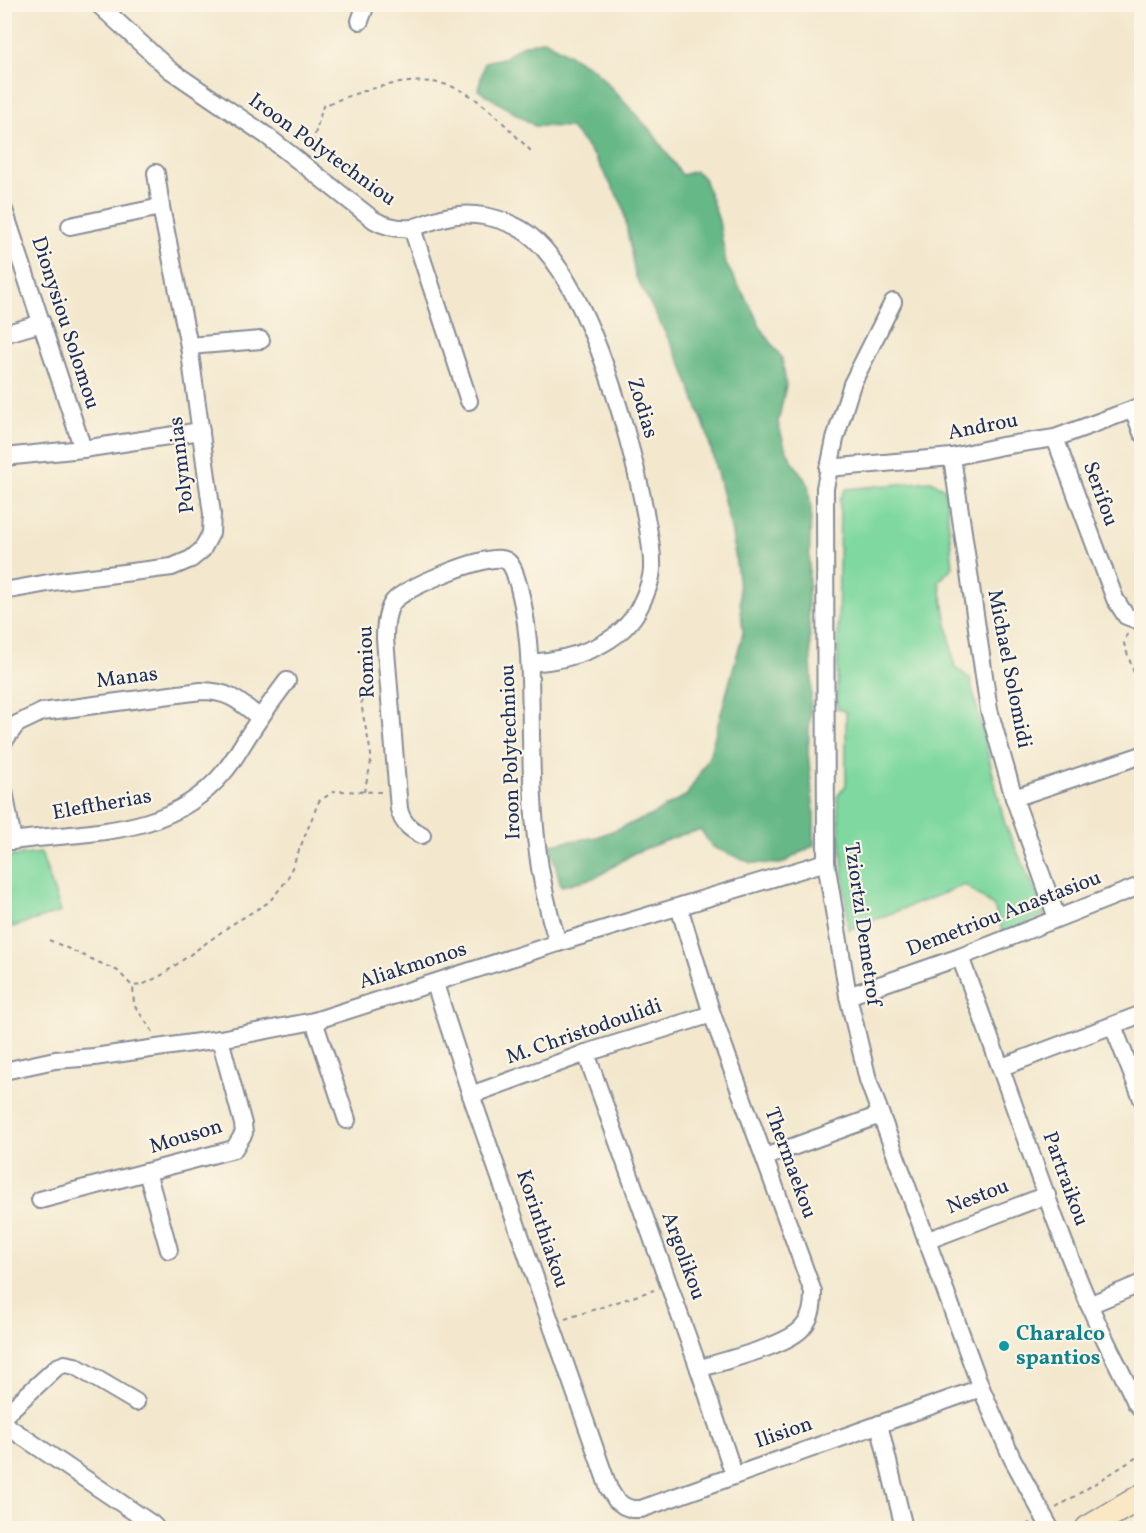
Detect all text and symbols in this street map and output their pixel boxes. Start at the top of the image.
street label: Iroon Polytechniou [242,87,402,213]
street label: Dionysiou Solomou [23,233,107,413]
street label: Zodias [619,374,665,442]
street label: Androu [945,406,1021,448]
street label: Polymnias [162,415,202,515]
street label: Serifou [1075,458,1125,530]
street label: Michael Solomidi [979,587,1039,751]
street label: Romiou [351,625,383,699]
street label: Manas [94,660,160,696]
street label: Iroon Polytechniou [493,664,529,840]
street label: Eleftherias [50,782,154,828]
street label: Tziortzi Demetrof [836,840,888,1009]
street label: Demetriou Anastasiou [902,863,1106,965]
street label: Aliakmonos [355,935,471,997]
street label: M. Christodoulidi [502,992,666,1072]
street label: Thermaekou [756,1103,824,1223]
street label: Mouson [146,1112,226,1162]
street label: Partraikou [1035,1128,1095,1230]
street label: Korinthiakou [508,1166,576,1292]
street label: Nestou [943,1172,1013,1222]
street label: Argolikou [654,1208,712,1304]
place label: Charalco spantios [1016,1320,1105,1373]
marker: Charalco spantios [997,1339,1011,1353]
street label: Ilision [751,1410,817,1456]

